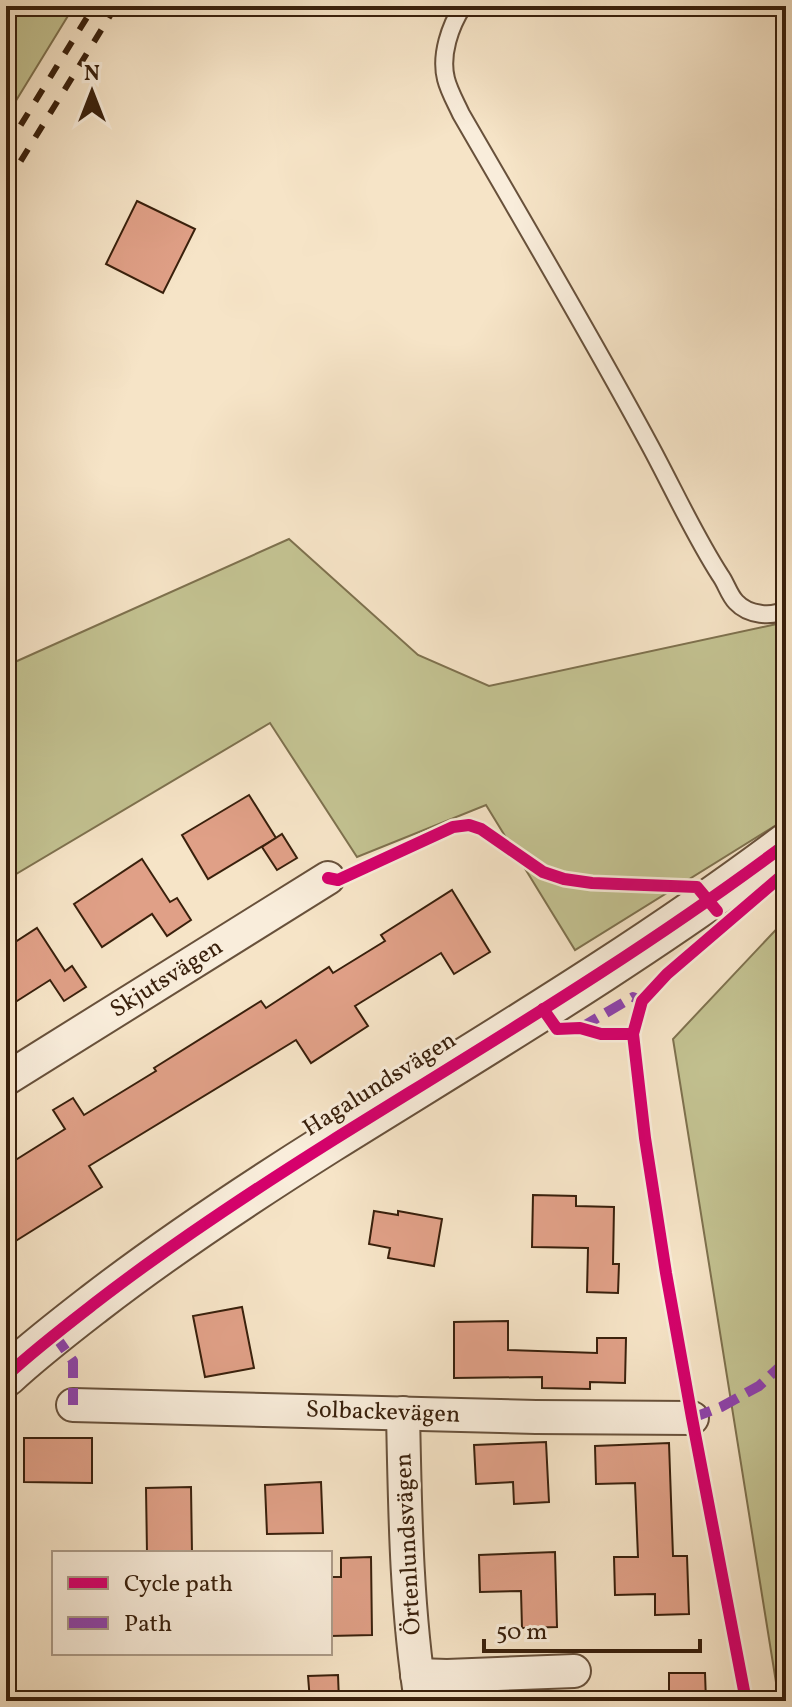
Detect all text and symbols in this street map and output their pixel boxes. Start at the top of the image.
north arrow [52,52,132,132]
text: N [84,59,100,90]
street label: Skjutsvägen [104,931,230,1027]
street label: Hagalundsvägen [297,1024,463,1146]
street label: Solbackevägen [305,1393,461,1433]
street label: Örtenlundsvägen [387,1452,431,1636]
legend [52,1551,332,1655]
text: Cycle path [124,1568,233,1602]
scale bar [484,1603,700,1653]
text: Path [124,1608,172,1642]
text: 50 m [496,1616,548,1650]

